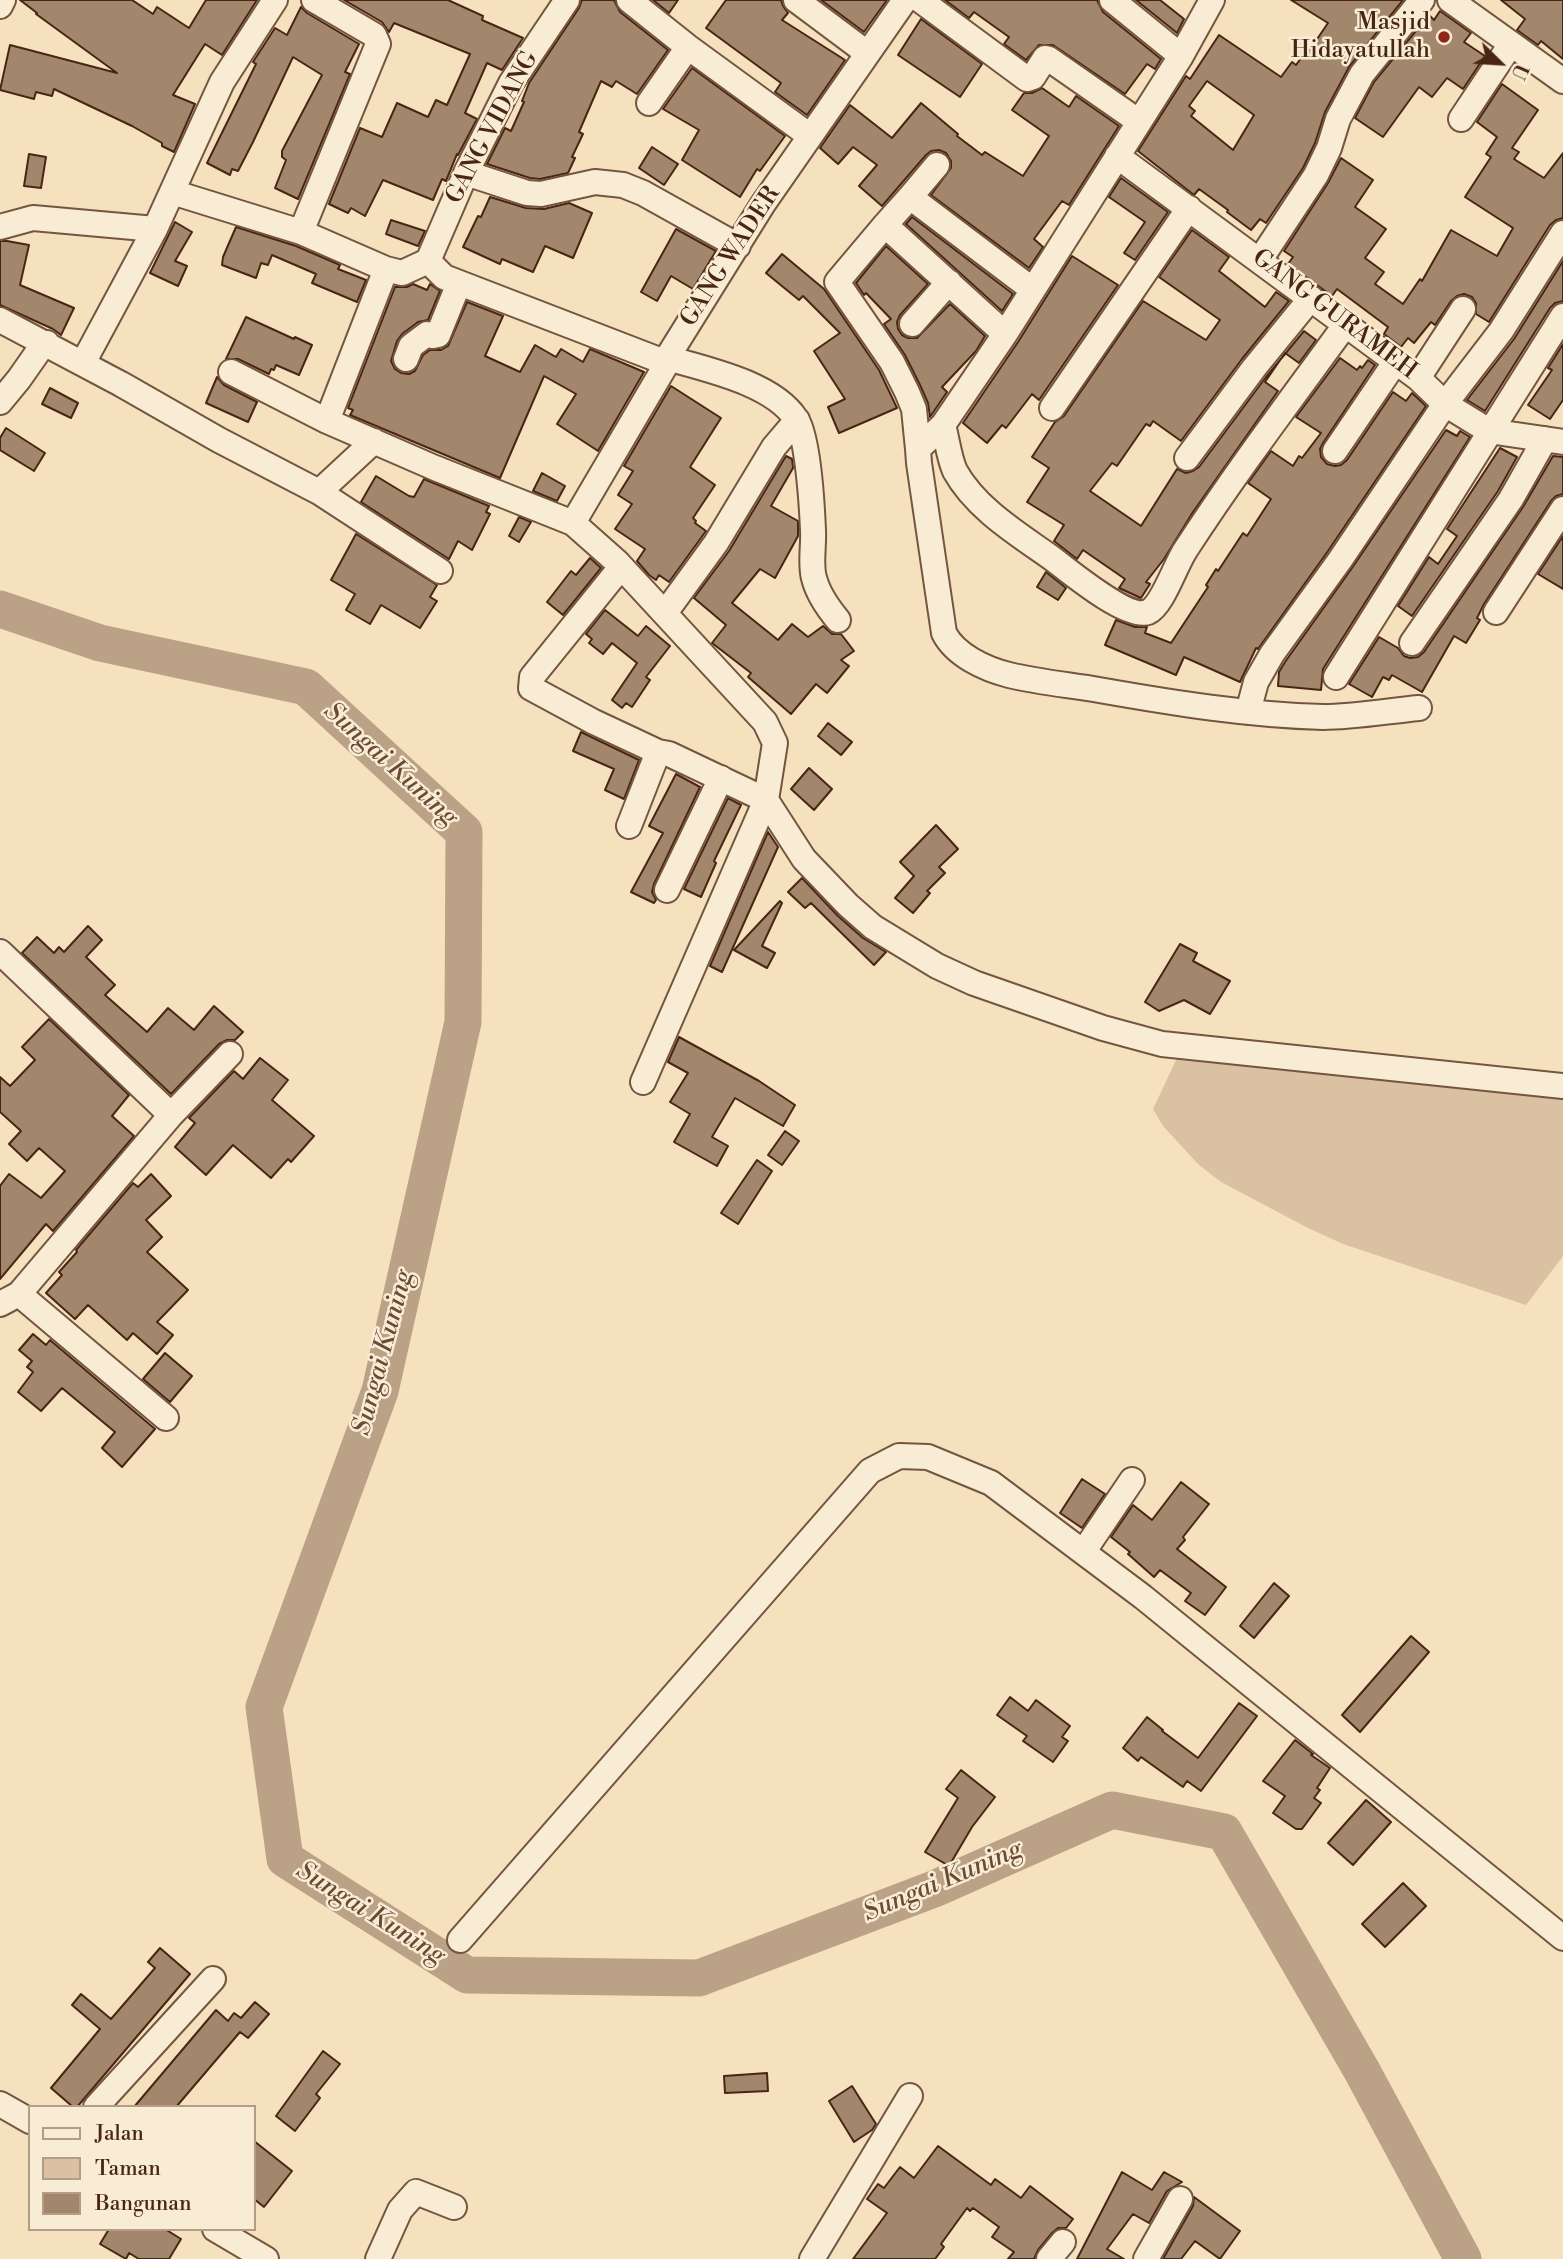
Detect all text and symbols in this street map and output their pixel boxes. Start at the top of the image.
place label: Masjid Hidayatullah [1291,9,1430,65]
north arrow [1465,28,1535,98]
marker: Masjid Hidayatullah [1436,29,1452,45]
street label: GANG VIDANG [441,47,545,209]
text: U [1505,60,1533,83]
street label: GANG WADER [675,182,787,332]
street label: GANG GURAMEH [1246,244,1422,386]
water label: Sungai Kuning [316,697,464,833]
water label: Sungai Kuning [347,1267,421,1439]
water label: Sungai Kuning [859,1834,1027,1930]
water label: Sungai Kuning [290,1856,450,1972]
legend [28,2105,256,2231]
text: Jalan [95,2121,144,2147]
text: Taman [95,2156,161,2182]
text: Bangunan [95,2191,191,2217]

